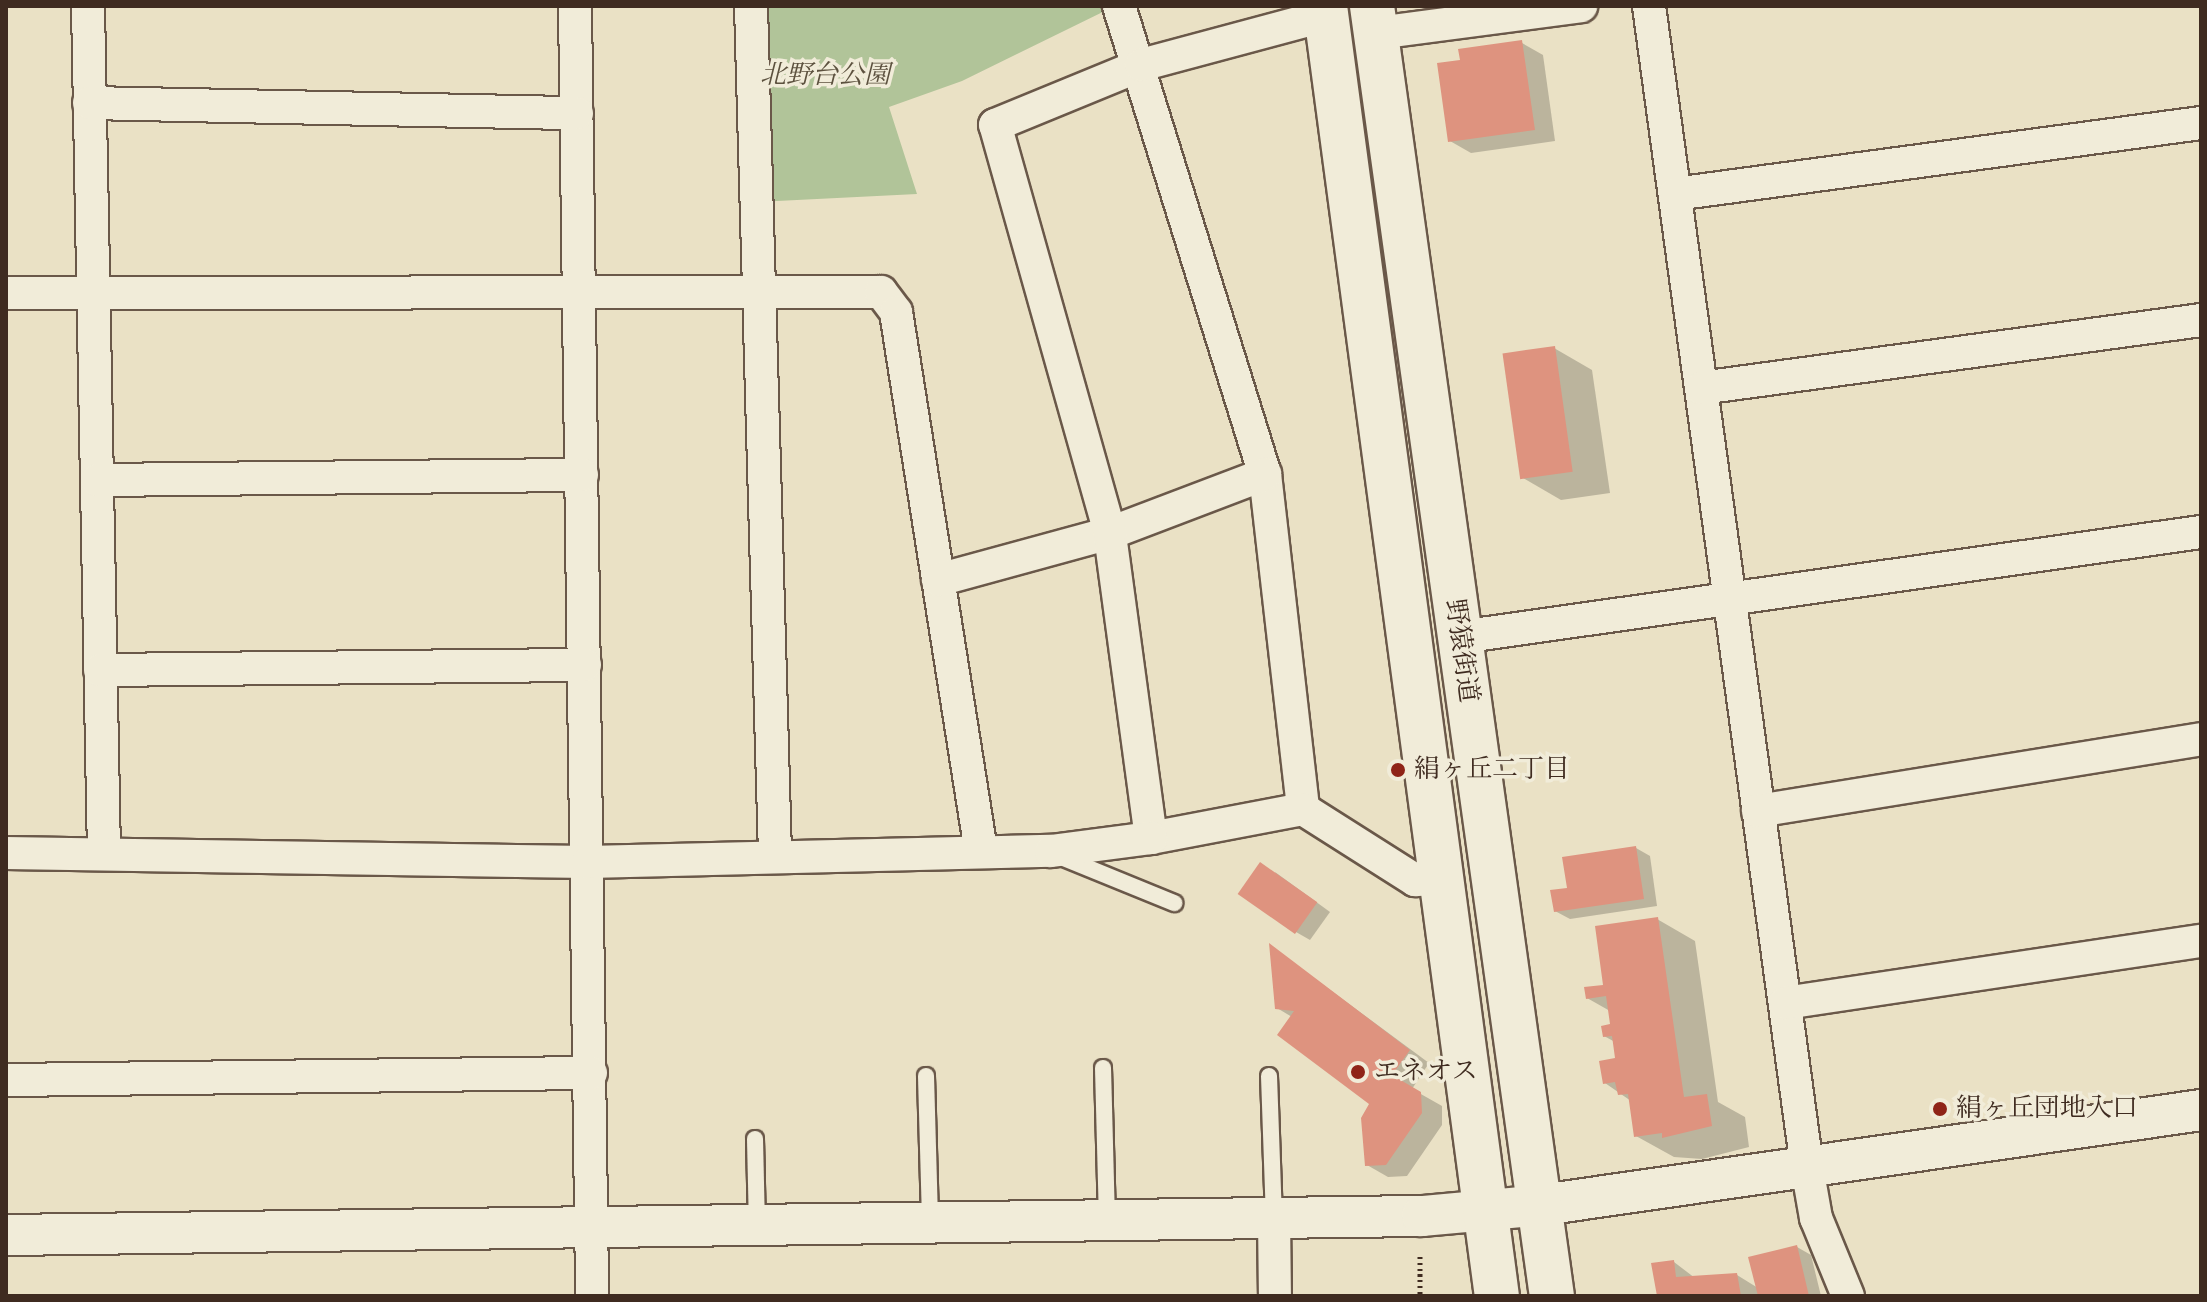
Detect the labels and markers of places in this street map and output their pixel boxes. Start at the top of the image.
place label: 絹ヶ丘二丁目 [1414,754,1570,786]
marker: 絹ヶ丘二丁目 [1389,761,1407,779]
place label: エネオス [1374,1056,1478,1088]
marker: エネオス [1349,1063,1367,1081]
place label: 絹ヶ丘団地入口 [1956,1093,2138,1125]
marker: 絹ヶ丘団地入口 [1931,1100,1949,1118]

